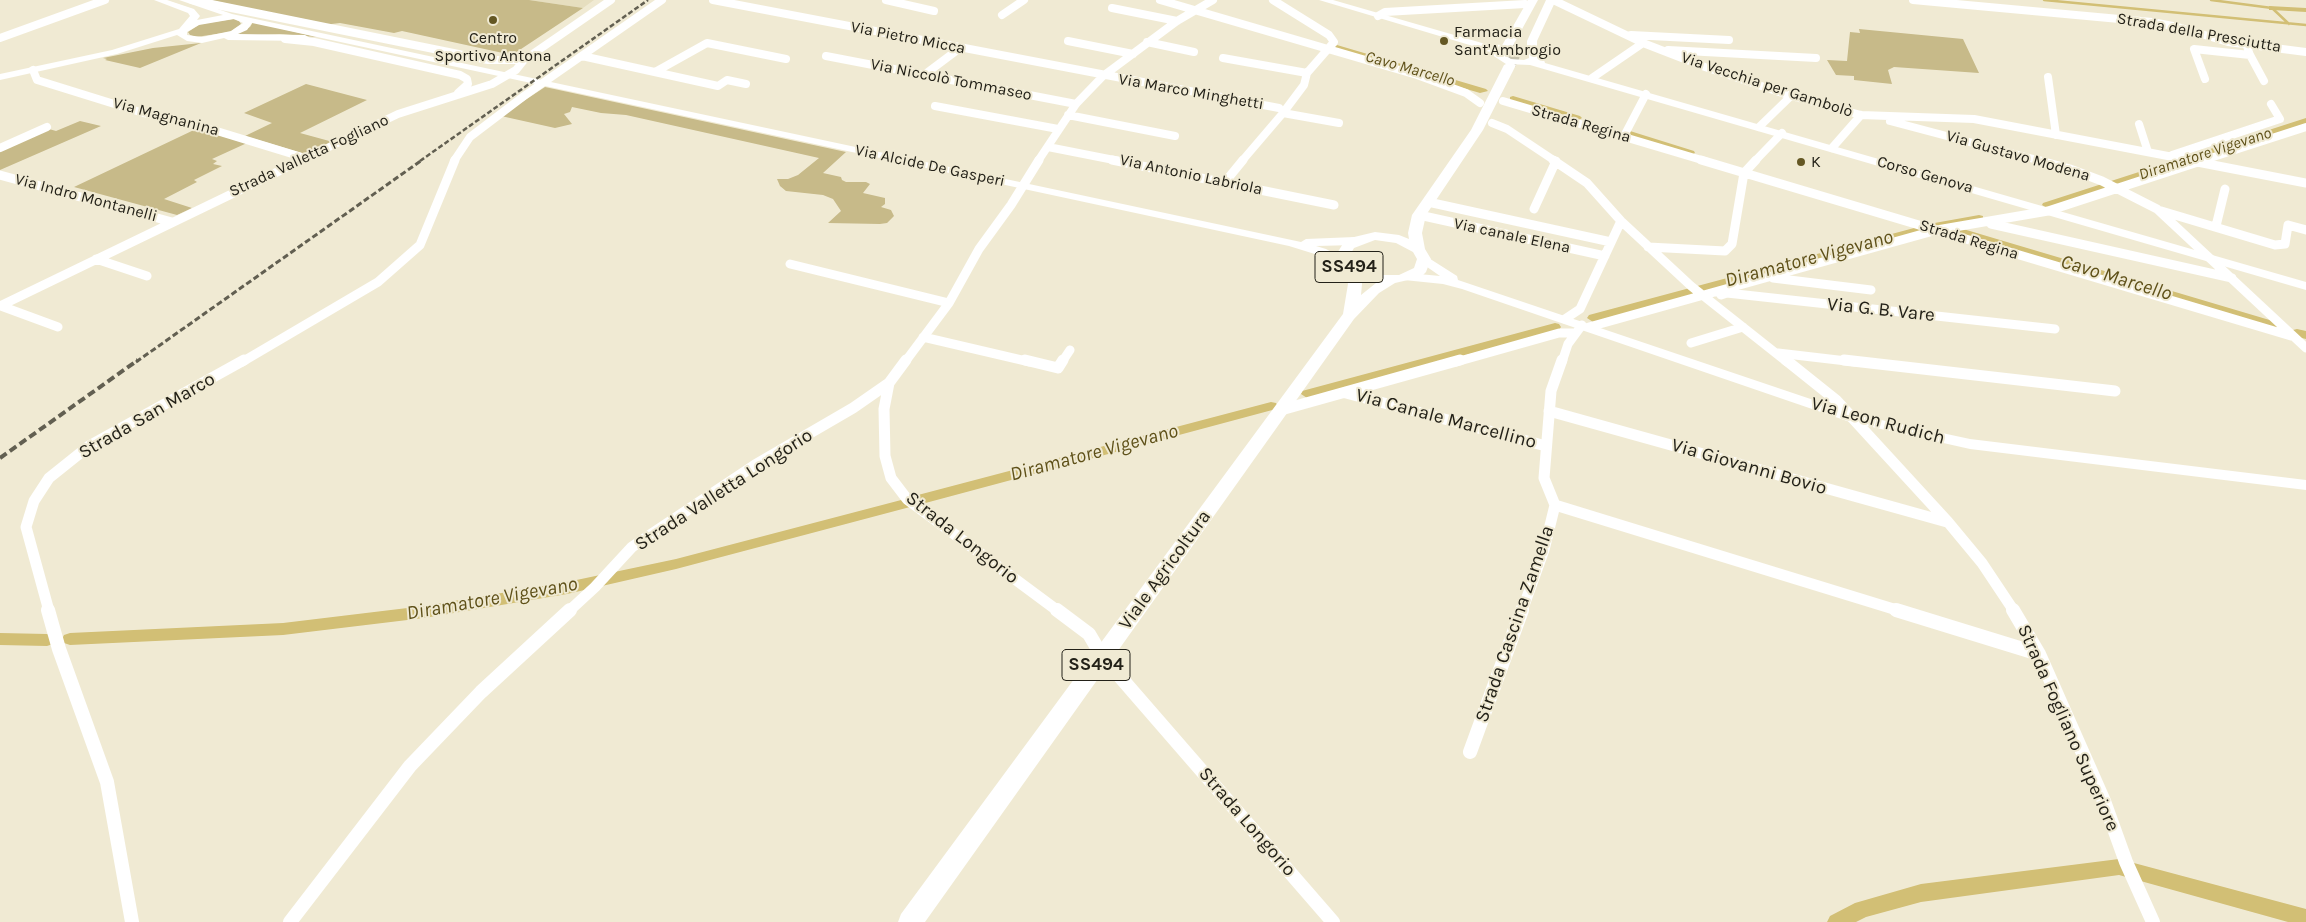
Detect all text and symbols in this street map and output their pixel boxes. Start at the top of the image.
street label: Strada della Presciutta [2115,9,2283,57]
marker: Centro Sportivo Antona [487,14,499,26]
street label: Via Pietro Micca [849,17,967,59]
place label: Farmacia Sant'Ambrogio [1454,22,1561,60]
place label: Centro Sportivo Antona [435,28,551,66]
marker: Farmacia Sant'Ambrogio [1438,35,1450,47]
water label: Cavo Marcello [1363,47,1457,91]
street label: Via Vecchia per Gambolò [1679,48,1855,122]
street label: Via Niccolò Tommaseo [869,55,1033,105]
street label: Via Marco Minghetti [1117,70,1265,114]
street label: Via Magnanina [111,94,221,140]
street label: Strada Regina [1529,101,1633,147]
street label: Strada Valletta Fogliano [226,111,392,201]
water label: Diramatore Vigevano [2136,124,2274,184]
street label: Via Gustavo Modena [1944,126,2092,186]
street label: Via Alcide De Gasperi [853,141,1007,191]
street label: Via Antonio Labriola [1118,151,1264,199]
place label: K [1811,152,1821,172]
street label: Corso Genova [1875,152,1975,198]
marker: K [1795,156,1807,168]
street label: Via Indro Montanelli [13,170,159,226]
street label: Via canale Elena [1452,214,1572,258]
street label: Strada Regina [1917,216,2021,264]
water label: Diramatore Vigevano [1722,225,1896,293]
water label: Cavo Marcello [2058,250,2174,306]
road number: SS494 [1315,252,1383,282]
street label: Via G. B. Vare [1826,293,1936,327]
street label: Strada San Marco [75,368,219,464]
street label: Via Canale Marcellino [1353,384,1539,454]
street label: Via Leon Rudich [1809,392,1947,450]
water label: Diramatore Vigevano [1007,419,1181,487]
street label: Strada Valletta Longorio [631,424,817,556]
street label: Via Giovanni Bovio [1669,434,1829,500]
street label: Strada Longorio [901,487,1023,589]
street label: Viale Agricoltura [1114,506,1216,634]
street label: Strada Cascina Zamella [1471,523,1559,725]
water label: Diramatore Vigevano [405,572,579,626]
street label: Strada Fogliano Superiore [2012,621,2124,835]
road number: SS494 [1062,650,1130,680]
street label: Strada Longorio [1193,763,1301,881]

